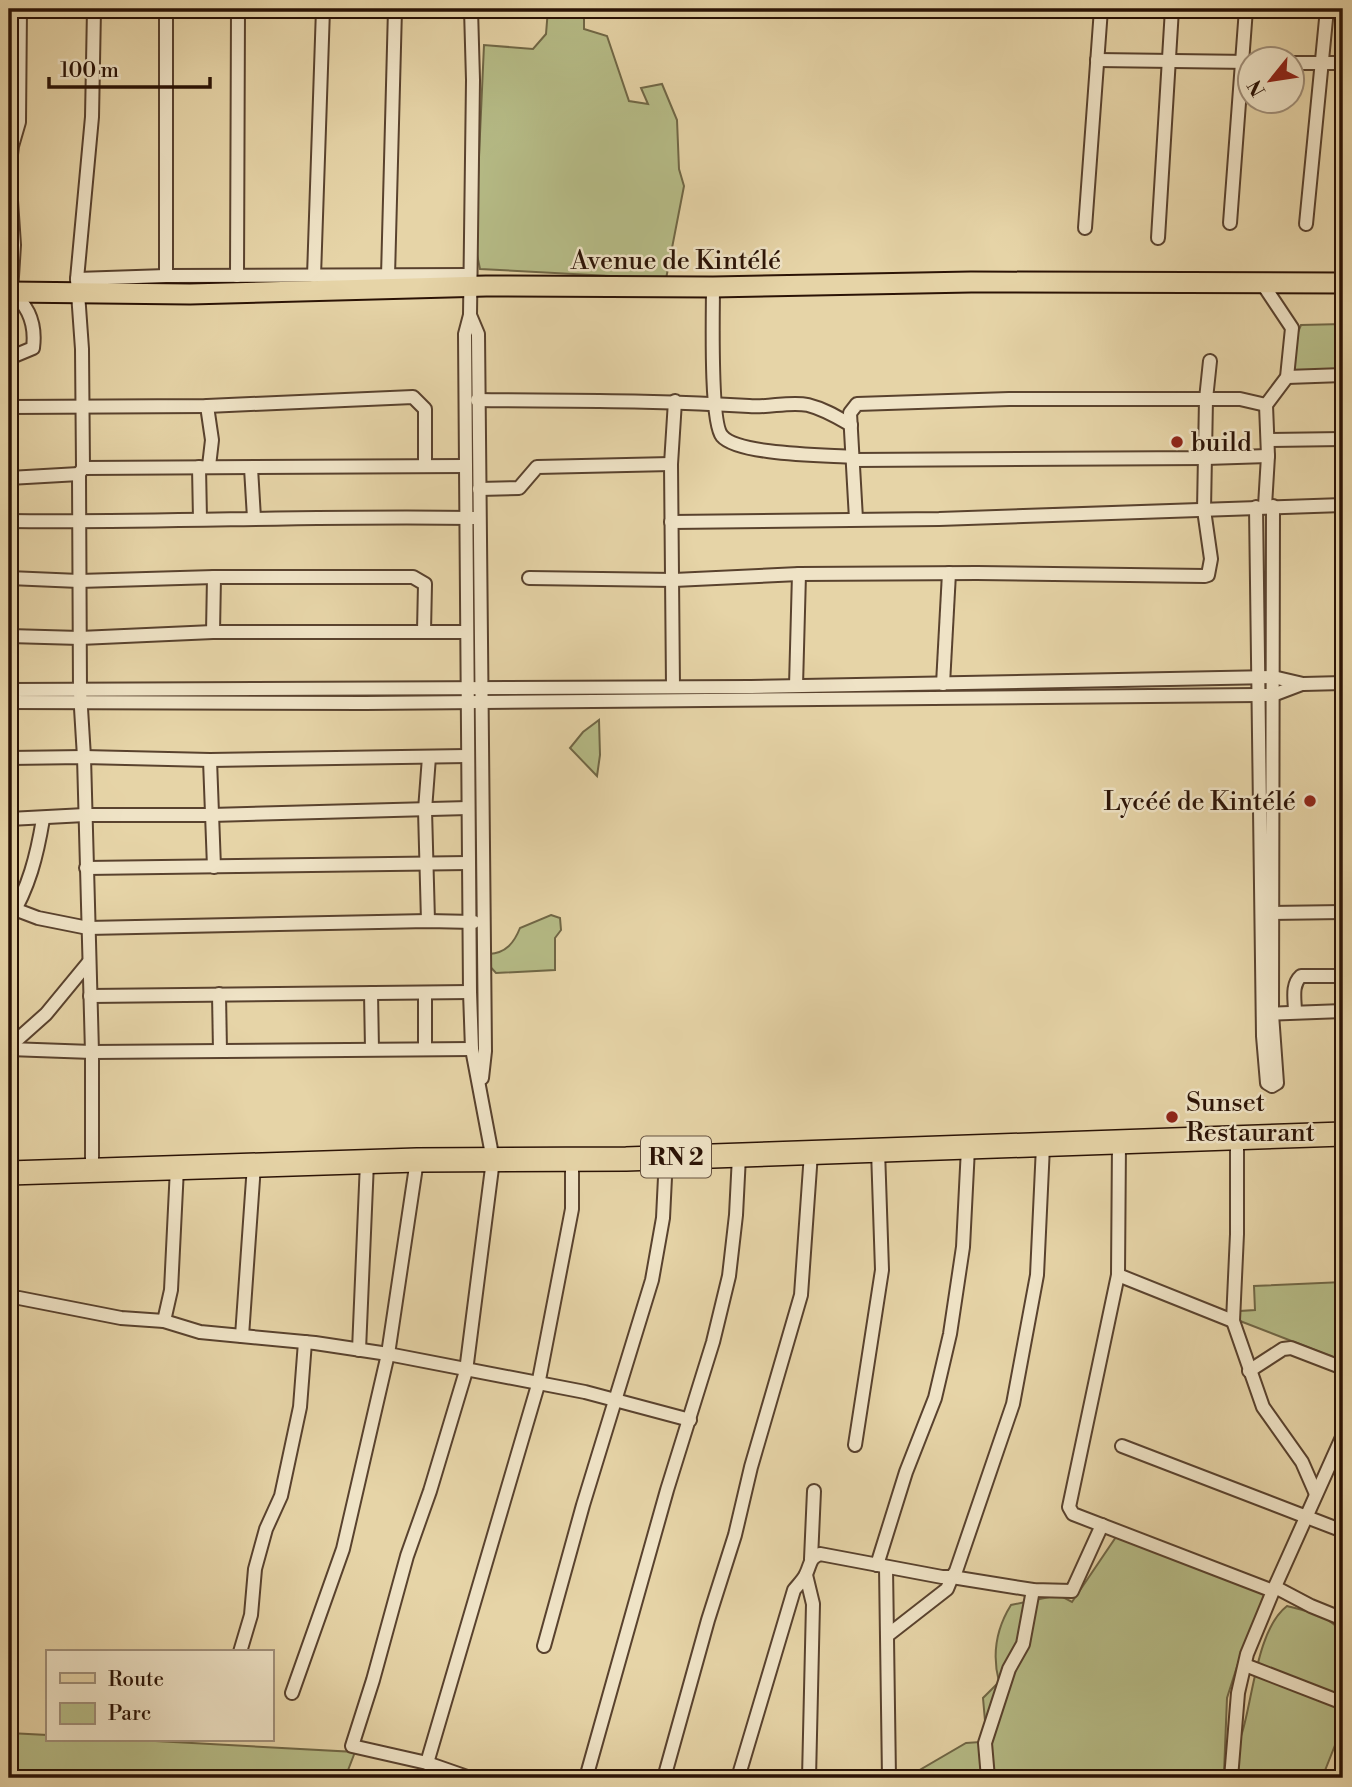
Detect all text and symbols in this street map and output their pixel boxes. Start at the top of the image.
scale bar [49,46,210,90]
north arrow [1236,46,1306,116]
text: 100 m [60,58,119,84]
text: N [1243,75,1271,101]
street label: Avenue de Kintélé [570,245,781,277]
place label: build [1191,427,1252,459]
marker: build [1169,434,1185,450]
place label: Lycéé de Kintélé [1103,786,1296,818]
marker: Lycéé de Kintélé [1302,793,1318,809]
place label: Sunset Restaurant [1186,1087,1315,1149]
marker: Sunset Restaurant [1164,1109,1180,1125]
road number: RN 2 [641,1136,711,1177]
legend [46,1650,273,1742]
text: Route [108,1667,164,1693]
text: Parc [108,1701,151,1727]

